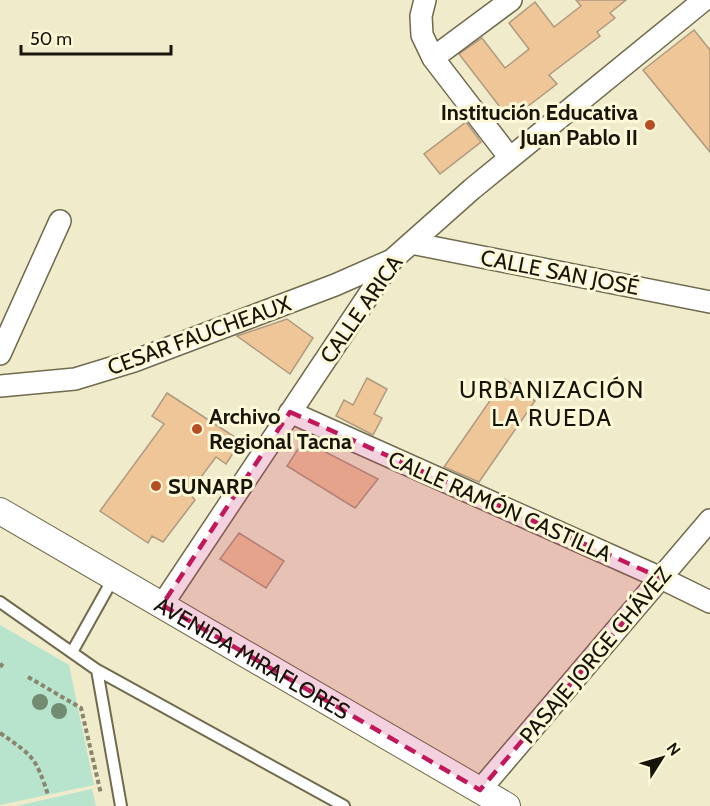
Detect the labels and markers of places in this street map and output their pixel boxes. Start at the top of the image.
place label: Institución Educativa Juan Pablo II [441,99,638,151]
marker: Institución Educativa Juan Pablo II [643,118,657,132]
place label: Archivo Regional Tacna [209,403,352,455]
marker: Archivo Regional Tacna [190,422,204,436]
place label: SUNARP [168,473,253,500]
marker: SUNARP [149,479,163,493]

